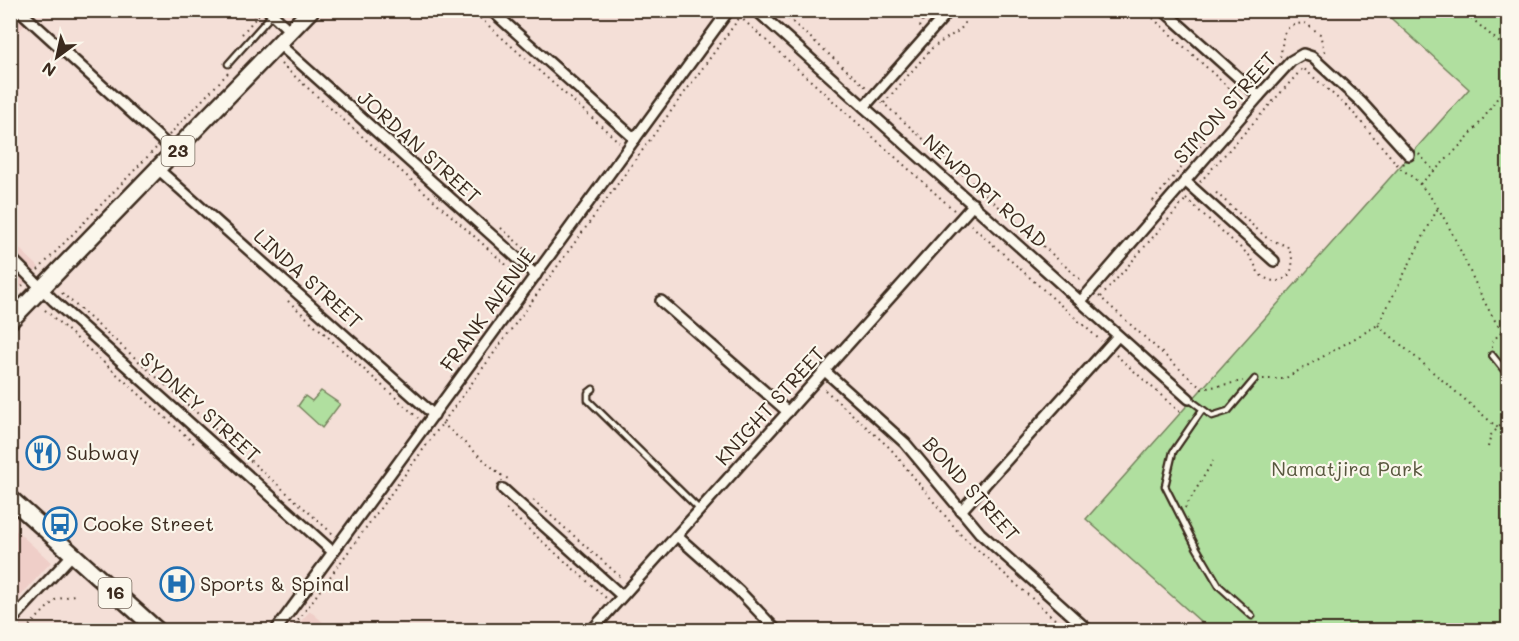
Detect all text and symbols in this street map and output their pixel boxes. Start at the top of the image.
north arrow [27,27,87,87]
street label: SIMON STREET [1167,46,1282,169]
text: N [38,58,59,82]
street label: JORDAN STREET [352,84,487,209]
street label: NEWPORT ROAD [918,128,1053,253]
road number: 23 [162,136,195,166]
street label: LINDA STREET [249,223,368,334]
street label: FRANK AVENUE [434,243,541,376]
street label: KNIGHT STREET [709,340,830,470]
street label: SYDNEY STREET [135,345,266,467]
street label: BOND STREET [918,430,1026,546]
restaurant icon: Subway [25,435,61,471]
place label: Subway [66,439,139,465]
park label: Namatjira Park [1271,455,1423,481]
bus stop icon: Cooke Street [42,506,78,542]
place label: Cooke Street [83,510,214,536]
hospital icon: Sports & Spinal [159,566,195,602]
place label: Sports & Spinal [200,570,350,596]
road number: 16 [98,578,132,608]

